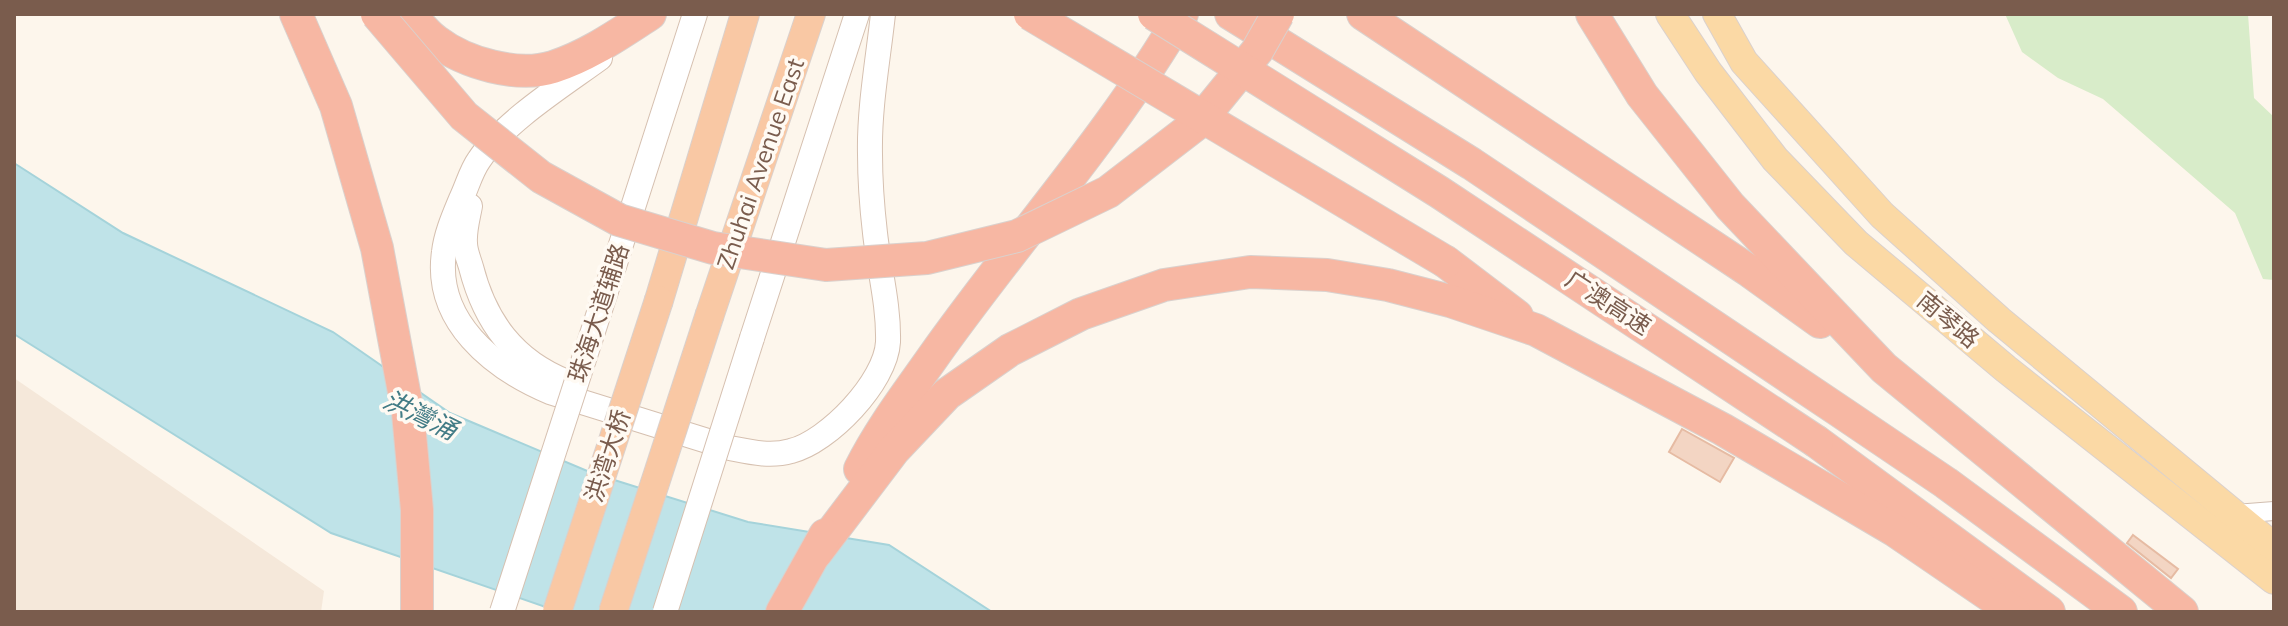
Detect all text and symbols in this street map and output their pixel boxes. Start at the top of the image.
street label: Zhuhai Avenue East [710,54,810,273]
street label: 珠海大道辅路 [562,240,635,386]
street label: 广澳高速 [1560,263,1657,341]
street label: 南琴路 [1911,285,1986,354]
water label: 洪灣涌 [378,383,465,448]
street label: 洪湾大桥 [578,405,636,506]

